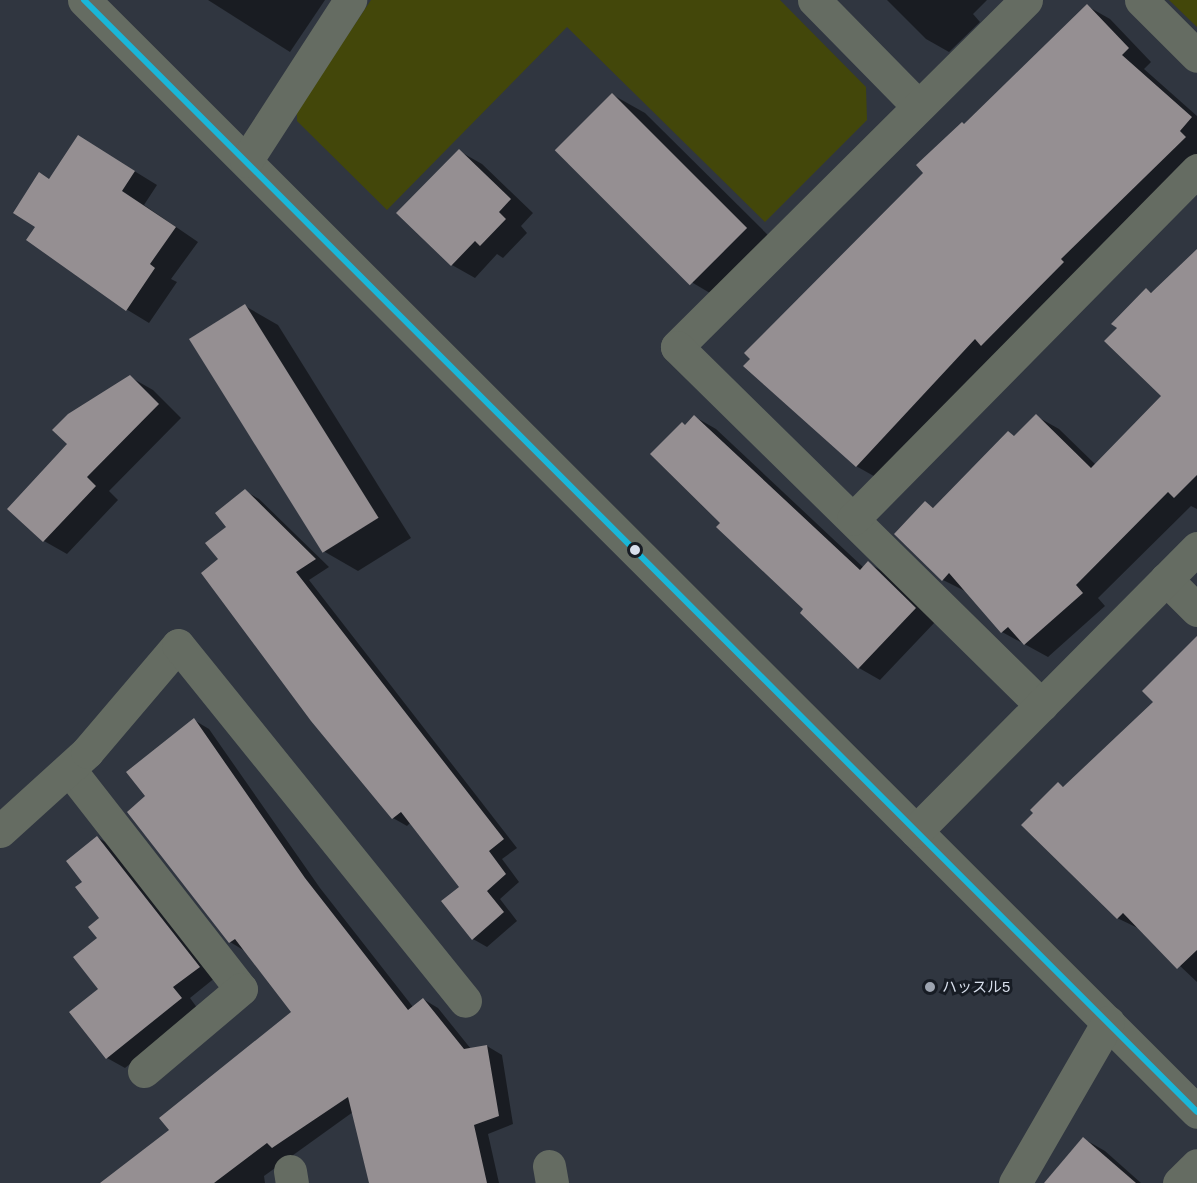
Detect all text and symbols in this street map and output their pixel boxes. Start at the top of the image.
unlabelled marker [629,544,641,556]
place label: ハッスル5 [942,978,1010,996]
marker: ハッスル5 [923,980,937,994]

